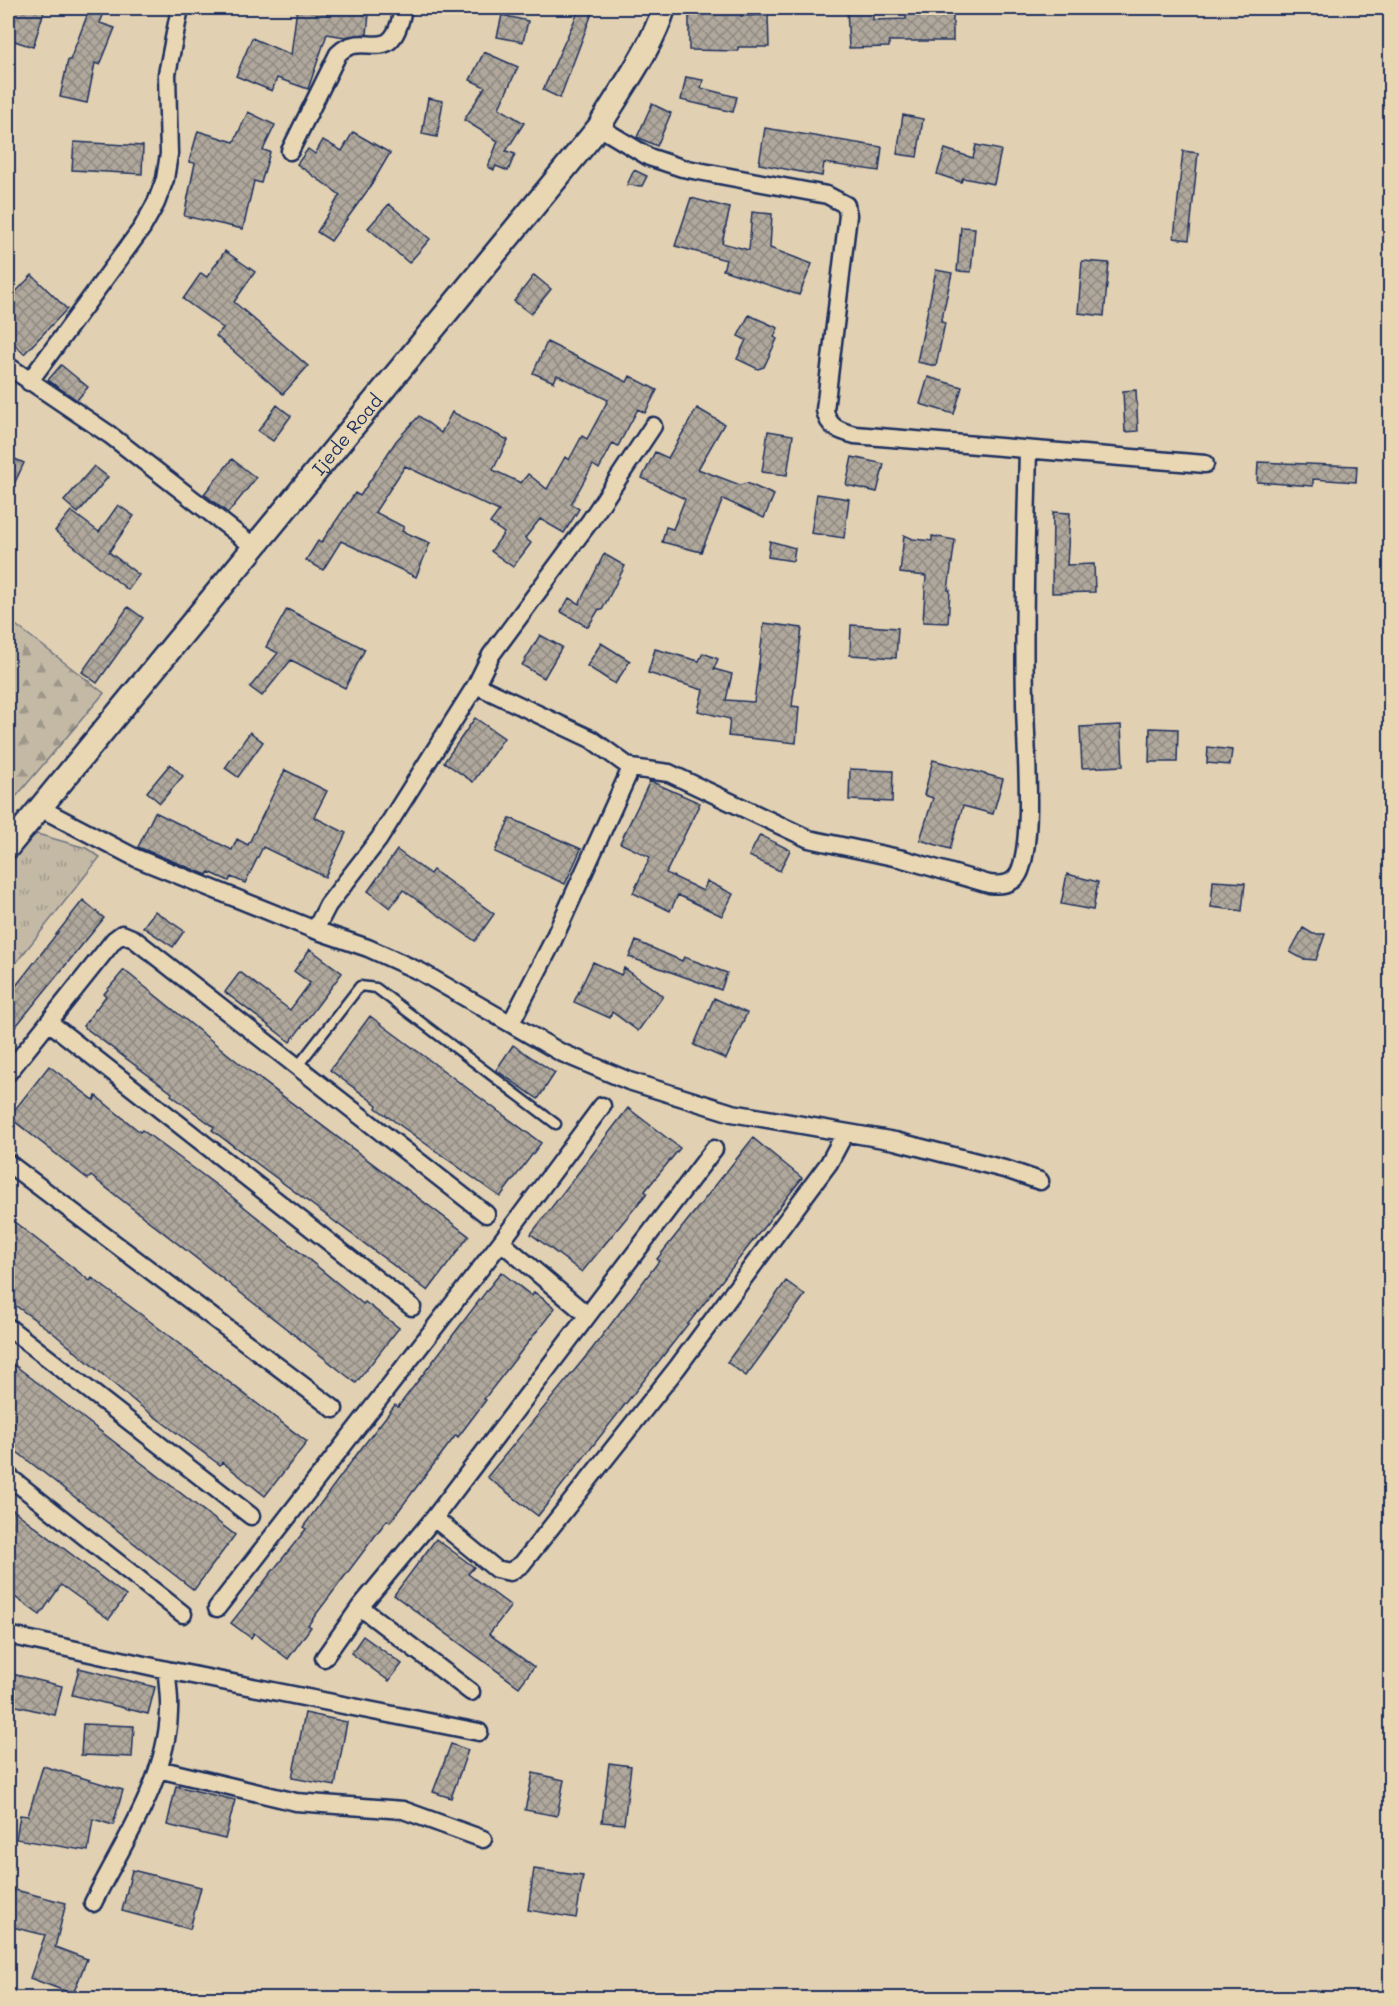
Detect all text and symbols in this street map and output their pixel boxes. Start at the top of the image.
street label: Ijede Road [306,389,387,480]

